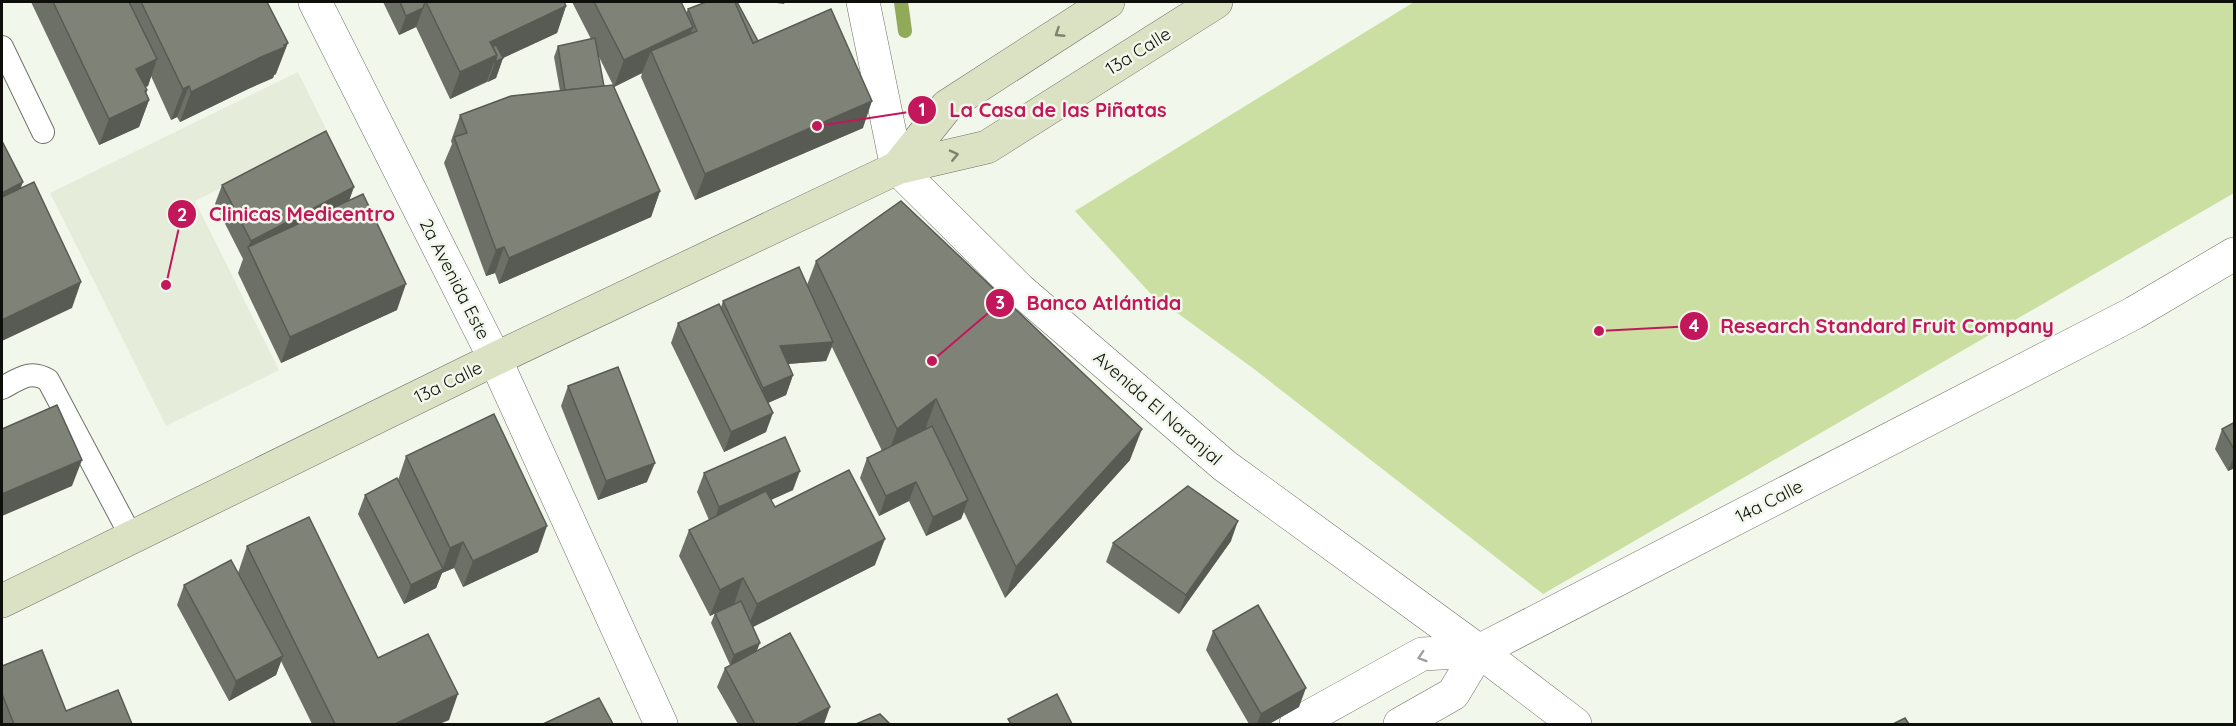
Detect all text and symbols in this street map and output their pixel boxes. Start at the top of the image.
street label: 13a Calle [1101,22,1175,80]
one-way arrow [1055,26,1065,38]
callout: La Casa de las Piñatas [907,91,1178,129]
text: La Casa de las Piñatas [949,97,1167,122]
text: 1 [918,98,926,121]
one-way arrow [949,149,959,162]
callout: Clinicas Medicentro [167,195,407,233]
text: Clinicas Medicentro [209,201,395,226]
text: 2 [177,203,187,226]
street label: 2a Avenida Este [415,215,495,343]
callout: Banco Atlántida [985,284,1194,322]
text: Banco Atlántida [1027,290,1181,315]
text: 3 [995,291,1005,314]
callout: Research Standard Fruit Company [1679,307,2066,345]
text: Research Standard Fruit Company [1720,313,2054,338]
text: 4 [1689,314,1700,337]
street label: Avenida El Naranjal [1089,346,1227,470]
street label: 13a Calle [410,356,486,408]
street label: 14a Calle [1731,474,1807,528]
one-way arrow [1417,649,1427,662]

